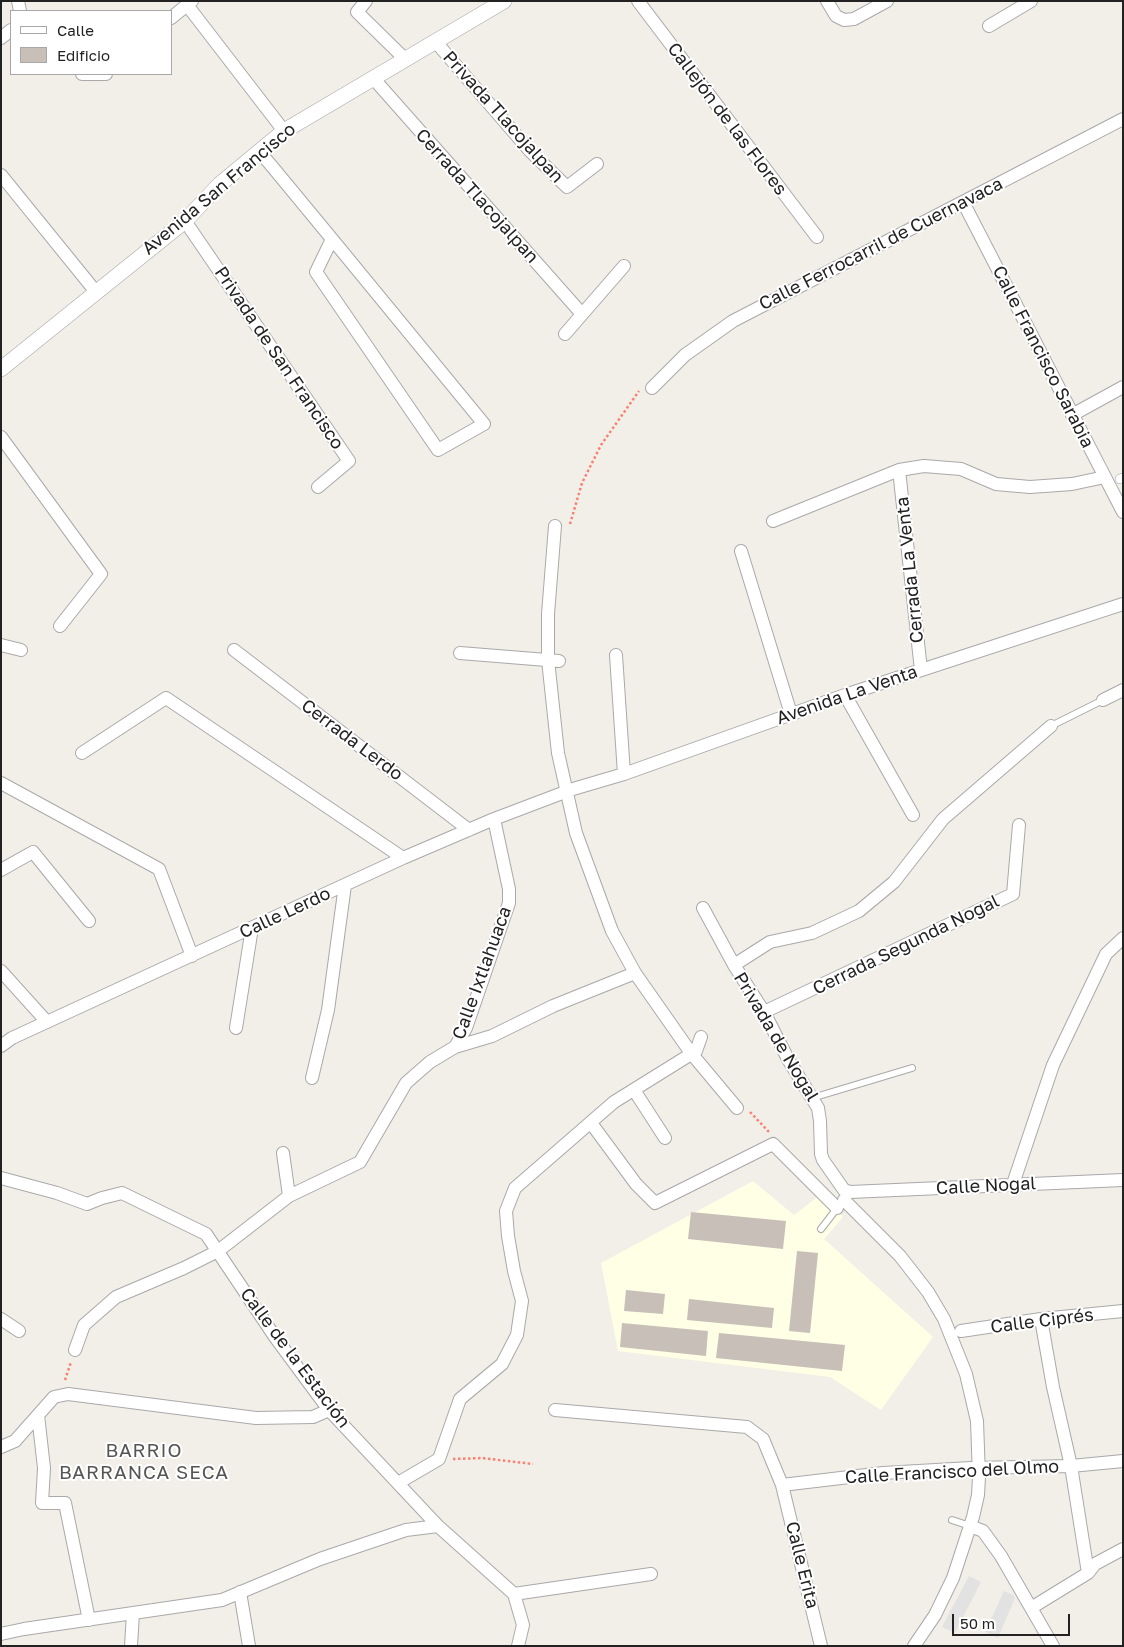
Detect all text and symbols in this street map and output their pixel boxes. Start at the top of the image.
legend [10,10,172,75]
text: Calle [57,21,94,39]
street label: Callejón de las Flores [663,39,791,199]
text: Edificio [57,46,110,64]
street label: Privada Tlacojalpan [438,47,568,187]
street label: Avenida San Francisco [138,119,300,259]
street label: Cerrada Tlacojalpan [411,124,543,268]
street label: Calle Ferrocarril de Cuernavaca [756,173,1006,315]
street label: Privada de San Francisco [210,262,348,454]
street label: Calle Francisco Sarabia [988,262,1098,452]
street label: Cerrada La Venta [892,496,928,644]
street label: Avenida La Venta [774,661,920,729]
street label: Cerrada Lerdo [297,695,407,785]
street label: Calle Lerdo [236,883,334,943]
street label: Cerrada Segunda Nogal [809,890,1003,1000]
street label: Calle Ixtlahuaca [448,904,516,1042]
street label: Privada de Nogal [729,969,823,1105]
street label: Calle Nogal [935,1173,1037,1199]
street label: Calle de la Estación [235,1284,355,1432]
street label: Calle Ciprés [989,1304,1095,1338]
district label: BARRIO BARRANCA SECA [57,1440,231,1484]
street label: Calle Francisco del Olmo [844,1456,1060,1488]
street label: Calle Erita [781,1519,823,1611]
scale bar [954,1604,1072,1636]
text: 50 m [960,1614,995,1632]

